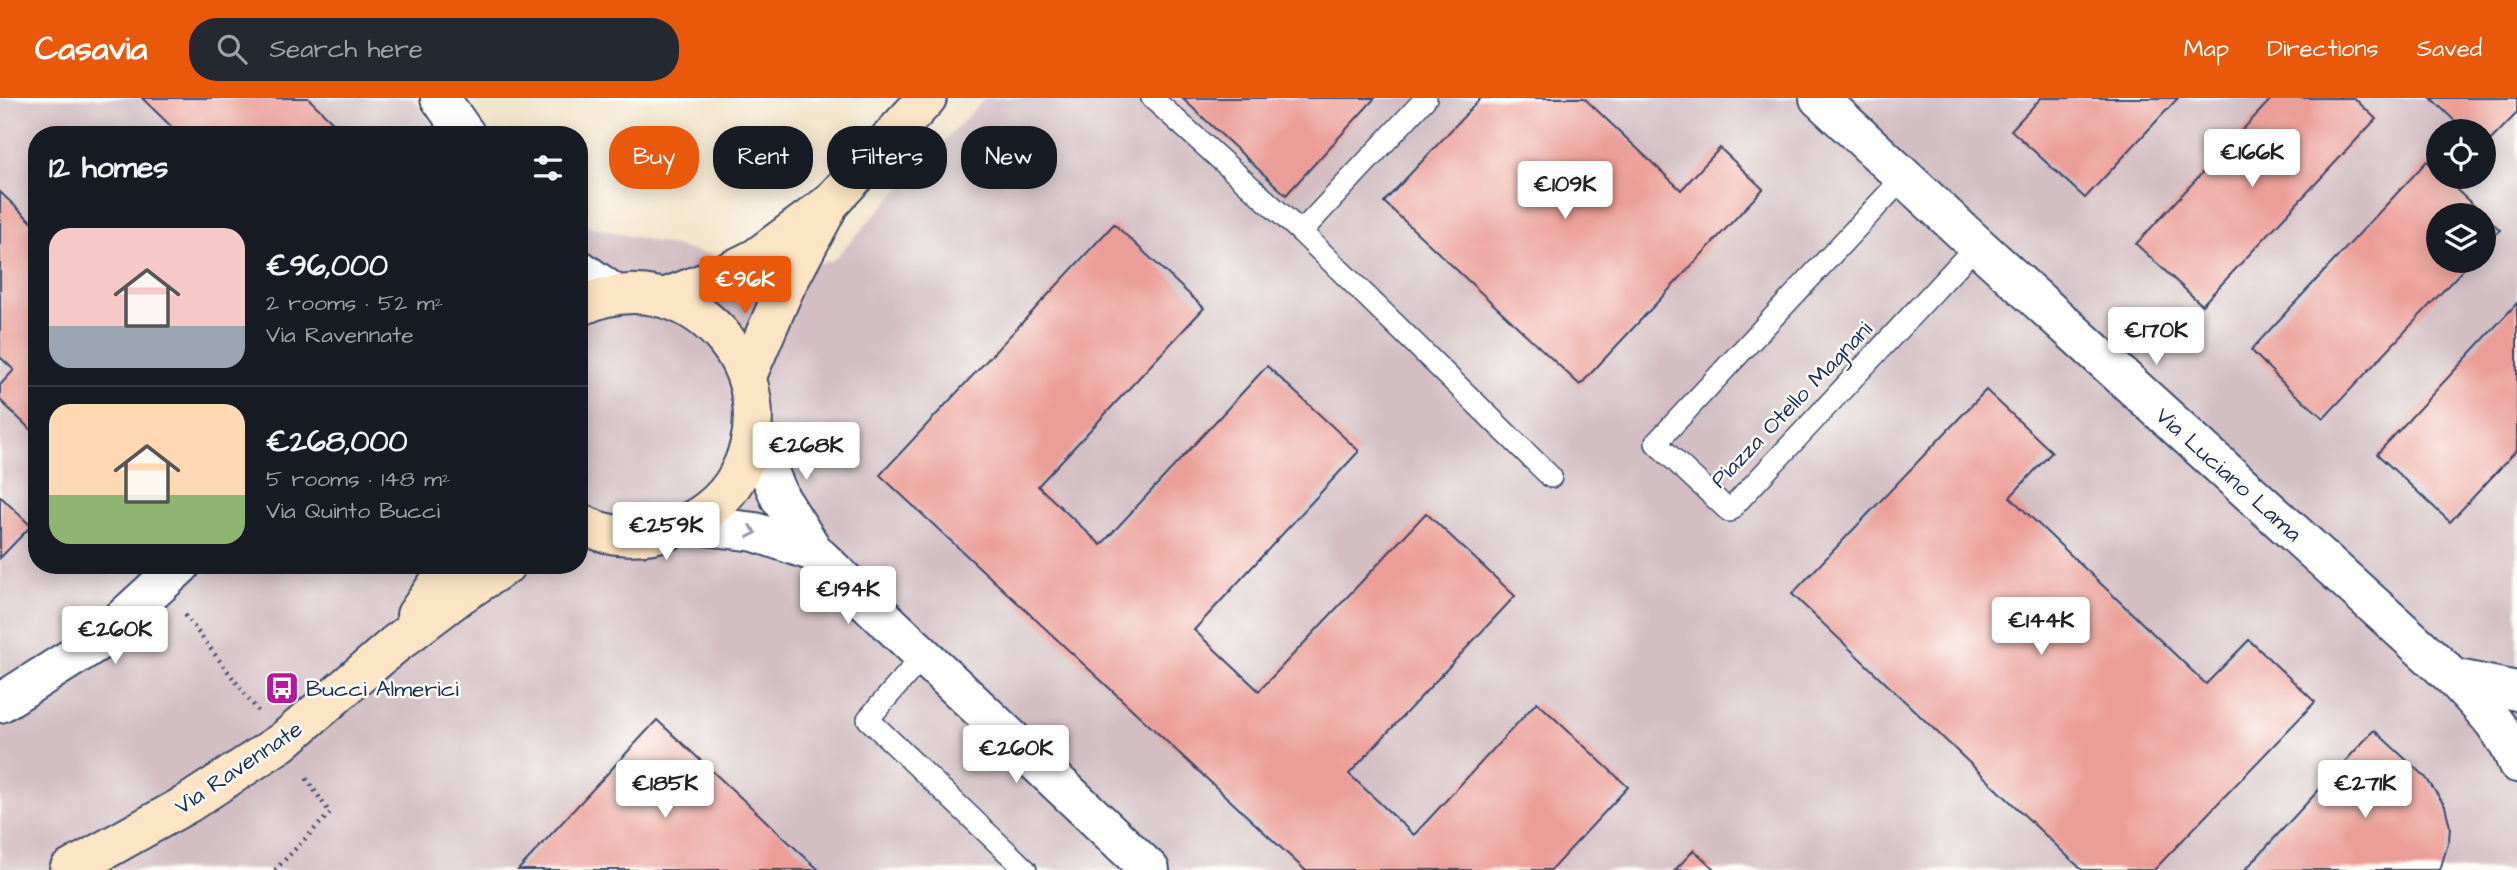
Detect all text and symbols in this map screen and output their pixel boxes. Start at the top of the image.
search box [189,18,679,81]
text: Casavia [35,26,147,72]
icon: search [213,30,251,68]
text: Search here [269,31,423,67]
text: Map [2184,32,2229,66]
text: Directions [2267,32,2379,66]
text: Saved [2417,32,2482,66]
map controls [2426,119,2496,273]
button: locate [2426,119,2496,189]
chip: Buy [609,126,699,189]
chip: Rent [713,126,813,189]
chip: Filters [827,126,947,189]
chip: New [961,126,1057,189]
pin: €166K [2203,130,2301,189]
text: €166K [2220,136,2284,168]
text: 12 homes [49,147,168,189]
icon: filters [529,149,567,187]
pin: €109K [1516,162,1614,221]
text: €109K [1534,168,1596,200]
button: layers [2426,203,2496,273]
text: €96,000 [266,245,388,287]
icon: home [105,256,189,340]
pin: €96K [704,256,786,316]
text: €96K [715,263,775,295]
text: 2 rooms · 52 m² [266,287,443,319]
pin: €170K [2107,308,2205,367]
street label: Piazza Otello Magnani [1704,314,1881,496]
text: €170K [2124,314,2188,346]
text: Via Ravennate [266,319,414,351]
street label: Via Luciano Lama [2148,400,2309,549]
text: €268,000 [266,421,407,463]
pin: €268K [757,422,855,482]
text: €268K [769,429,843,461]
icon: home [105,432,189,516]
text: 5 rooms · 148 m² [266,463,450,495]
text: Via Quinto Bucci [266,495,440,527]
pin: €259K [617,503,715,562]
text: €259K [629,509,703,541]
one-way arrow [746,524,758,539]
pin: €194K [799,566,897,626]
text: €194K [816,573,880,605]
pin: €144K [1992,598,2090,657]
text: €144K [2008,604,2074,636]
pin: €260K [66,606,164,666]
text: €260K [78,613,152,645]
bus stop icon: Bucci Almerici [263,669,301,707]
place label: Bucci Almerici [306,673,459,705]
street label: Via Ravennate [168,713,309,822]
pin: €260K [967,726,1065,785]
text: €260K [979,732,1053,764]
pin: €185K [616,760,714,820]
pin: €271K [2316,760,2414,820]
text: €185K [632,767,698,799]
text: €271K [2334,767,2396,799]

